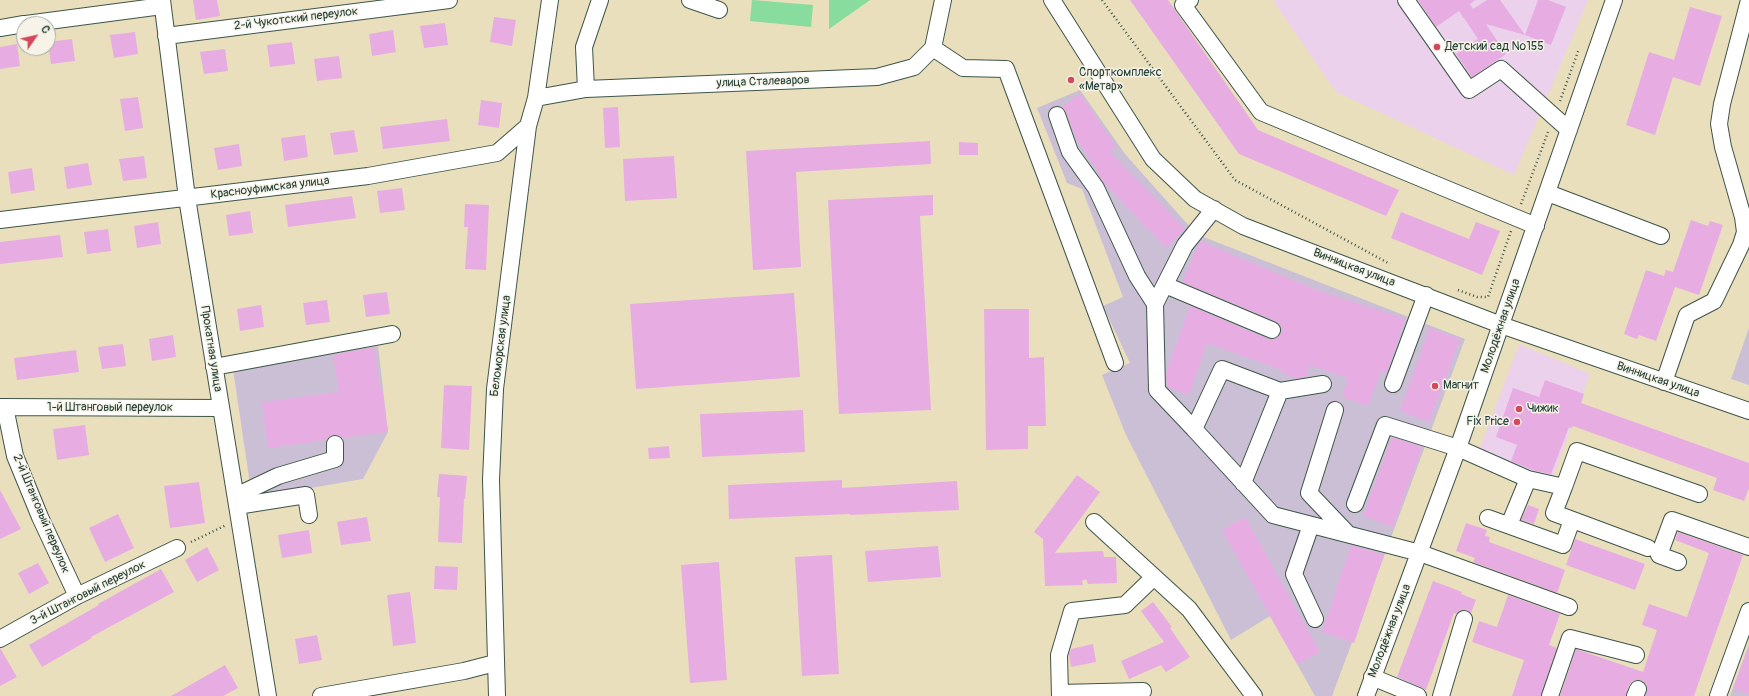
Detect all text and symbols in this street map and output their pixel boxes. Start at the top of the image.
street label: 2-й Чукотский переулок [233,4,359,34]
north arrow [16,16,56,56]
text: С [38,23,53,36]
place label: Детский сад №155 [1445,40,1544,54]
marker: Детский сад №155 [1432,42,1442,52]
place label: Спорткомплекс «Метар» [1079,66,1162,94]
street label: улица Сталеваров [716,73,810,91]
marker: Спорткомплекс «Метар» [1066,75,1076,85]
street label: Красноуфимская улица [210,174,330,202]
street label: Винницкая улица [1311,246,1397,290]
street label: Молодёжная улица [1478,277,1524,375]
street label: Беломорская улица [488,295,514,397]
street label: Прокатная улица [197,305,225,393]
street label: Винницкая улица [1615,359,1701,401]
place label: Магнит [1443,379,1479,393]
marker: Магнит [1430,381,1440,391]
street label: 1-й Штанговый переулок [47,401,173,415]
place label: Чижик [1527,402,1559,416]
marker: Чижик [1514,404,1524,414]
place label: Fix Price [1466,415,1509,429]
marker: Fix Price [1512,417,1522,427]
street label: 2-й Штанговый переулок [9,452,73,576]
street label: 3-й Штанговый переулок [28,558,148,628]
street label: Молодёжная улица [1366,582,1414,680]

